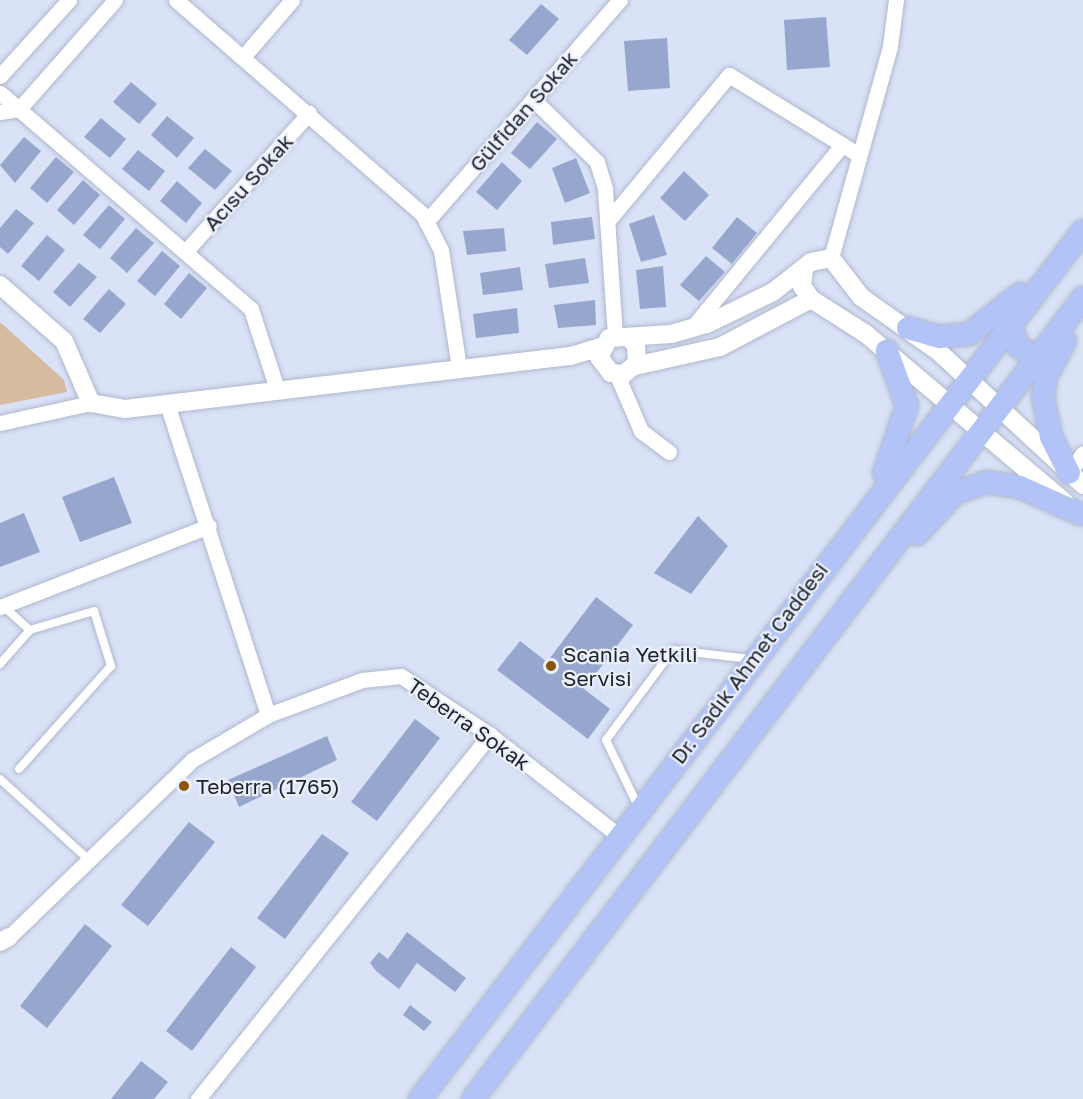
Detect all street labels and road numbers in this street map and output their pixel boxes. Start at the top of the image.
street label: Gülfidan Sokak [464,46,582,176]
street label: Acısu Sokak [198,128,298,236]
street label: Dr. Sadık Ahmet Caddesi [665,558,833,768]
street label: Teberra Sokak [403,673,535,775]

